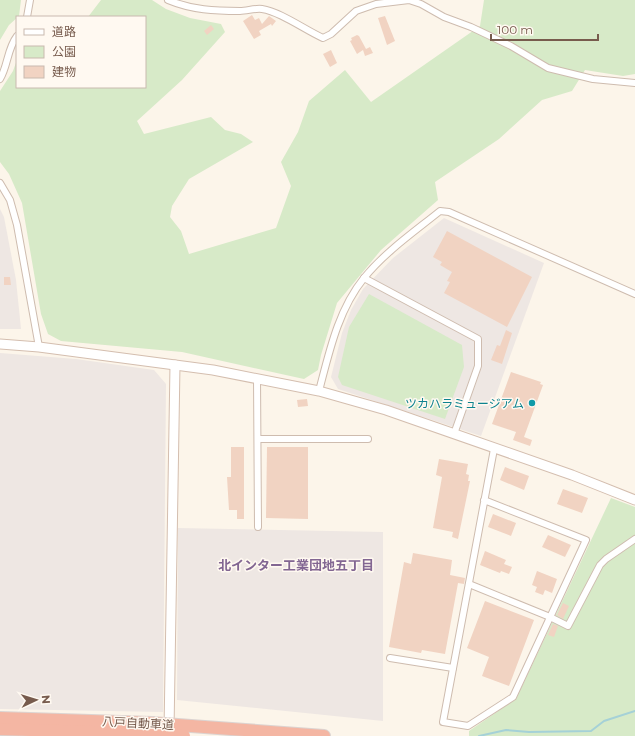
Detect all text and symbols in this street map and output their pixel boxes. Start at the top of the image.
legend [16,16,146,88]
scale bar [491,16,598,42]
text: 100 m [497,22,533,37]
text: 道路 [52,24,76,39]
text: 公園 [52,44,76,59]
text: 建物 [52,64,76,79]
place label: ツカハラミュージアム [405,396,524,411]
marker: ツカハラミュージアム [527,398,537,408]
district label: 北インター工業団地五丁目 [218,557,374,573]
north arrow [16,680,56,720]
text: N [39,694,53,704]
street label: 八戸自動車道 [102,714,174,732]

